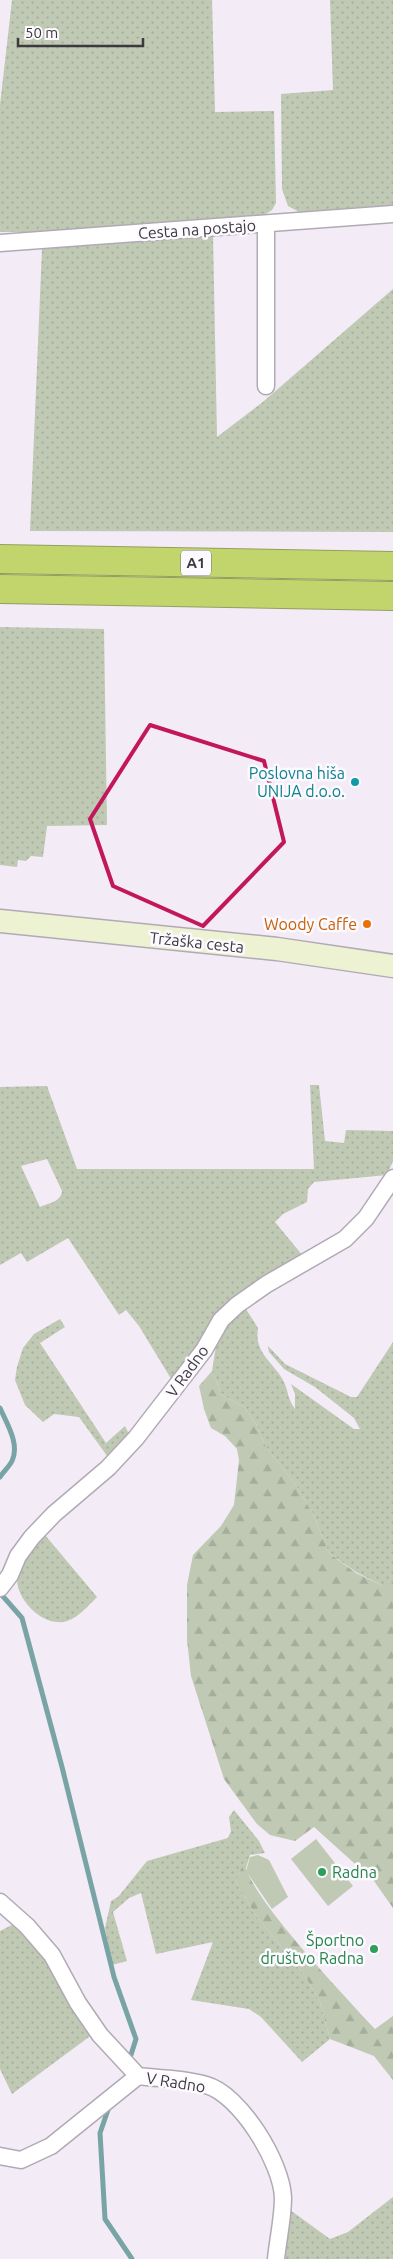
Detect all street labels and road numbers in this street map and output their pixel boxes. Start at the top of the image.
street label: Cesta na postajo [137,216,257,242]
road number: A1 [181,550,211,576]
street label: Tržaška cesta [149,928,245,956]
street label: V Radno [162,1342,212,1400]
street label: V Radno [145,2068,207,2096]

